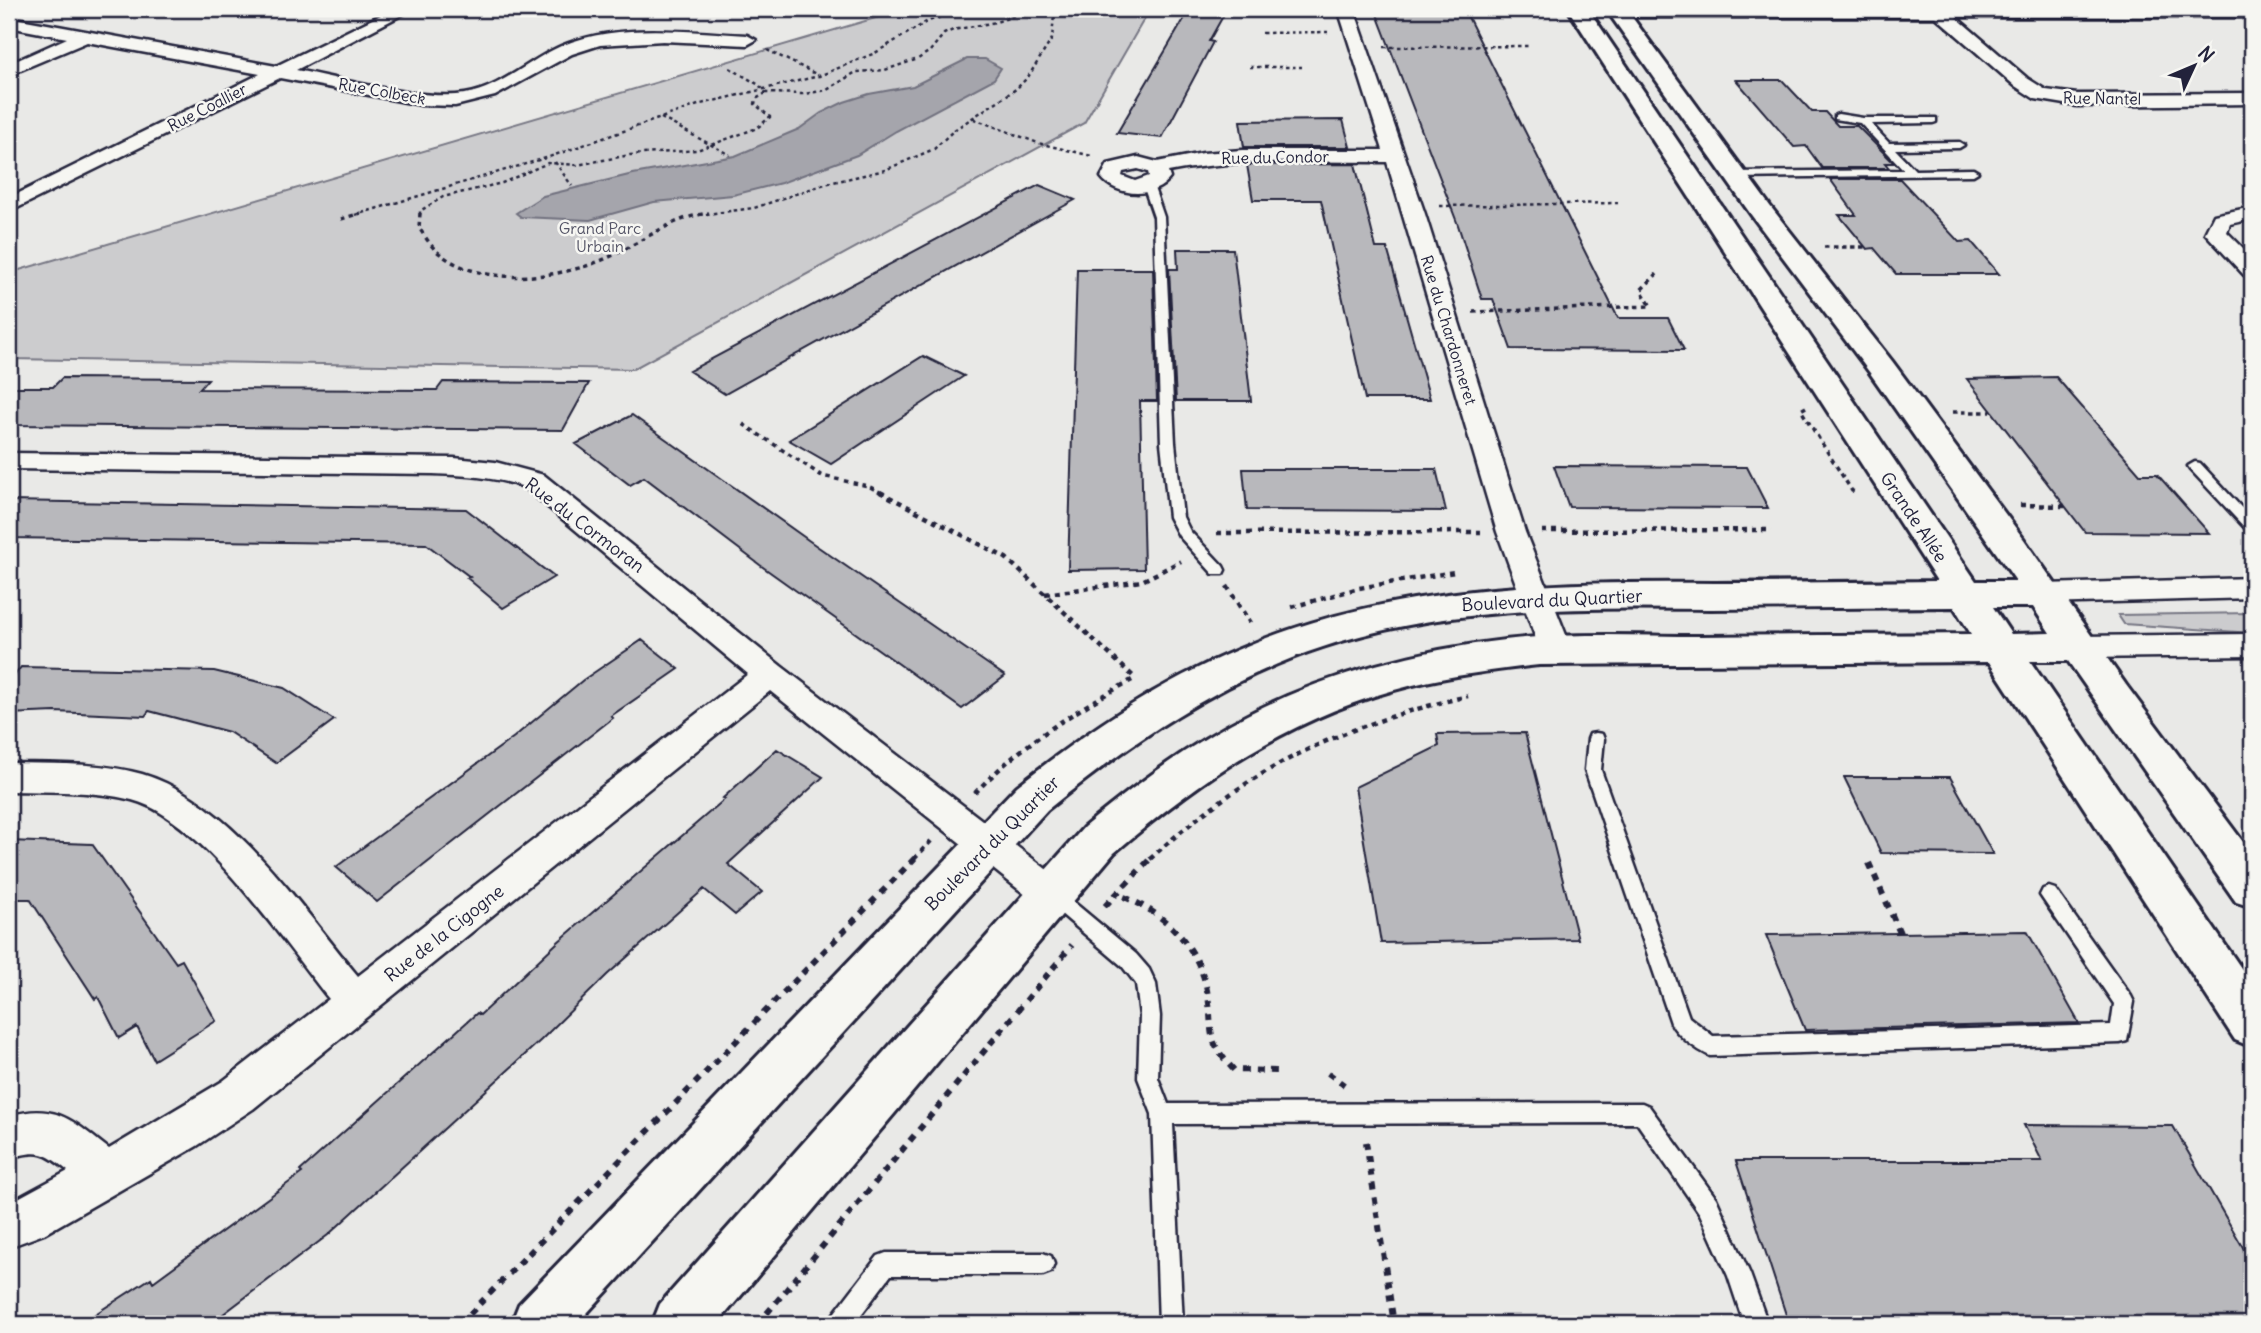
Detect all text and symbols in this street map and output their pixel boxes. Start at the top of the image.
north arrow [2160,32,2230,102]
text: N [2193,41,2219,67]
street label: Rue Colbeck [337,73,427,109]
street label: Rue Coallier [164,78,250,135]
street label: Rue Nantel [2063,87,2141,109]
street label: Rue du Condor [1221,146,1330,168]
park label: Grand Parc Urbain [559,218,641,256]
street label: Rue du Chardonneret [1417,253,1481,408]
street label: Grande Allée [1875,467,1953,567]
street label: Rue du Cormoran [521,472,649,578]
street label: Boulevard du Quartier [1461,584,1644,616]
street label: Boulevard du Quartier [920,770,1065,915]
street label: Rue de la Cigogne [380,879,508,987]

